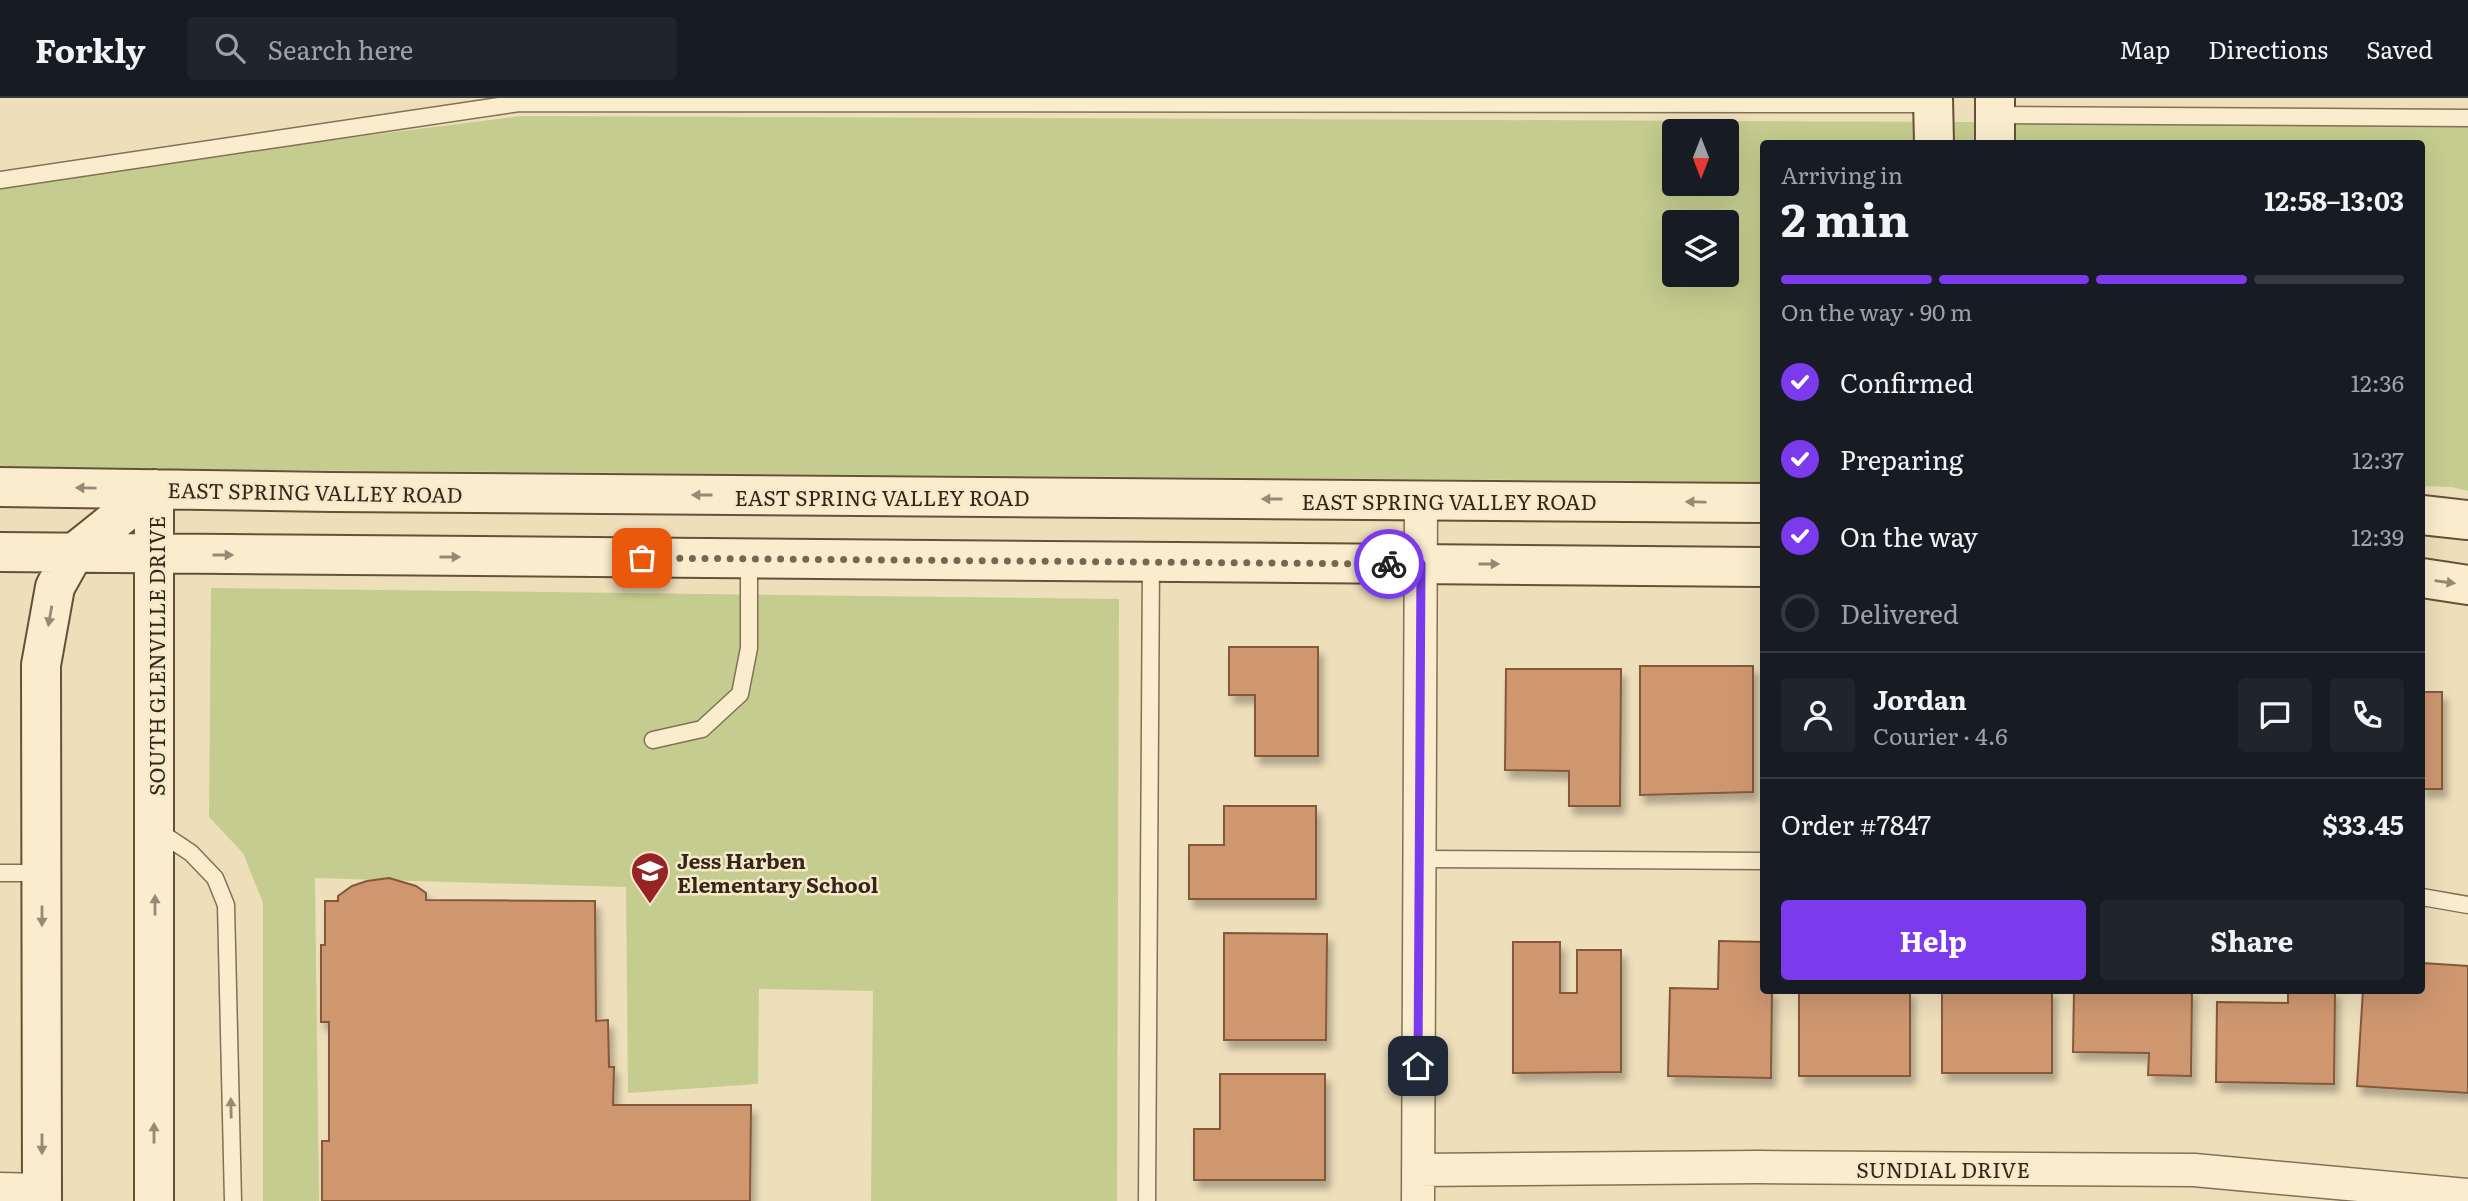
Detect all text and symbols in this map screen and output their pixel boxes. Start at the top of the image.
search box [187,17,677,80]
text: Forkly [35,24,145,73]
icon: search [211,29,249,67]
text: Search here [267,29,413,68]
text: Map [2119,31,2170,66]
text: Directions [2208,31,2328,66]
text: Saved [2366,31,2433,66]
north arrow [1662,119,1740,196]
map controls [1662,119,1739,287]
text: Arriving in [1781,157,1903,191]
text: 12:58–13:03 [2264,180,2404,219]
text: 2 min [1781,183,1910,251]
button: layers [1662,210,1739,287]
text: On the way · 90 m [1781,294,1972,328]
text: Confirmed [1840,362,1974,401]
icon: check [1781,363,1819,401]
text: 12:36 [2351,365,2404,399]
text: Preparing [1840,439,1963,478]
icon: check [1781,440,1819,478]
text: 12:37 [2352,442,2404,476]
street label: EAST SPRING VALLEY ROAD [167,473,463,509]
street label: EAST SPRING VALLEY ROAD [734,481,1030,512]
one-way arrow [75,483,97,494]
street label: EAST SPRING VALLEY ROAD [1301,485,1597,516]
one-way arrow [691,489,713,501]
one-way arrow [1261,493,1283,504]
one-way arrow [1685,496,1707,508]
street label: SOUTH GLENVILLE DRIVE [140,516,171,796]
text: On the way [1840,516,1978,555]
icon: check [1781,517,1819,555]
text: 12:39 [2351,519,2404,553]
pin [612,528,672,588]
courier [1354,529,1424,599]
icon: bag [623,539,661,577]
icon: bike [1370,545,1408,583]
one-way arrow [212,549,234,561]
one-way arrow [439,551,461,563]
one-way arrow [1478,558,1500,570]
one-way arrow [2434,576,2456,587]
text: Delivered [1840,593,1959,632]
one-way arrow [44,605,55,627]
button: person [1781,678,1855,752]
button: chat [2238,678,2312,752]
button: phone [2330,678,2404,752]
text: Jordan [1873,679,1967,718]
text: Courier · 4.6 [1873,718,2008,752]
text: Order #7847 [1781,804,1931,843]
text: $33.45 [2322,804,2404,843]
place label: Jess Harben Elementary School [677,844,879,899]
school or university icon: Jess Harben Elementary School [629,850,671,905]
one-way arrow [149,894,161,916]
button: Help [1781,900,2086,980]
button: Share [2100,900,2404,980]
one-way arrow [36,906,48,928]
pin [1388,1036,1448,1096]
icon: home [1399,1047,1437,1085]
one-way arrow [225,1097,237,1119]
one-way arrow [148,1122,160,1144]
one-way arrow [36,1133,48,1155]
street label: SUNDIAL DRIVE [1856,1153,2030,1184]

